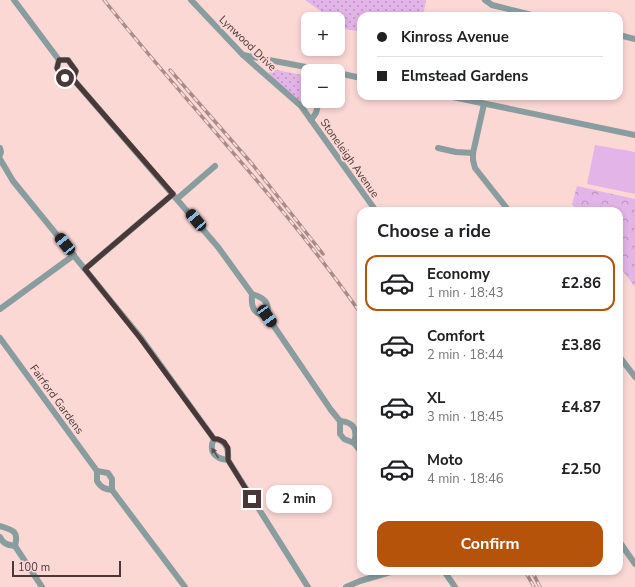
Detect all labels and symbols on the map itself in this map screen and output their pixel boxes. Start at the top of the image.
street label: Lynwood Drive [216,12,280,75]
route start [56,69,74,87]
street label: Stoneleigh Avenue [317,116,383,201]
car [184,207,208,233]
car [53,231,77,257]
car [255,303,279,329]
street label: Fairford Gardens [26,361,87,437]
one-way arrow [211,447,219,458]
callout: 2 min [266,485,332,513]
route end [243,490,261,508]
scale bar [12,559,121,578]

